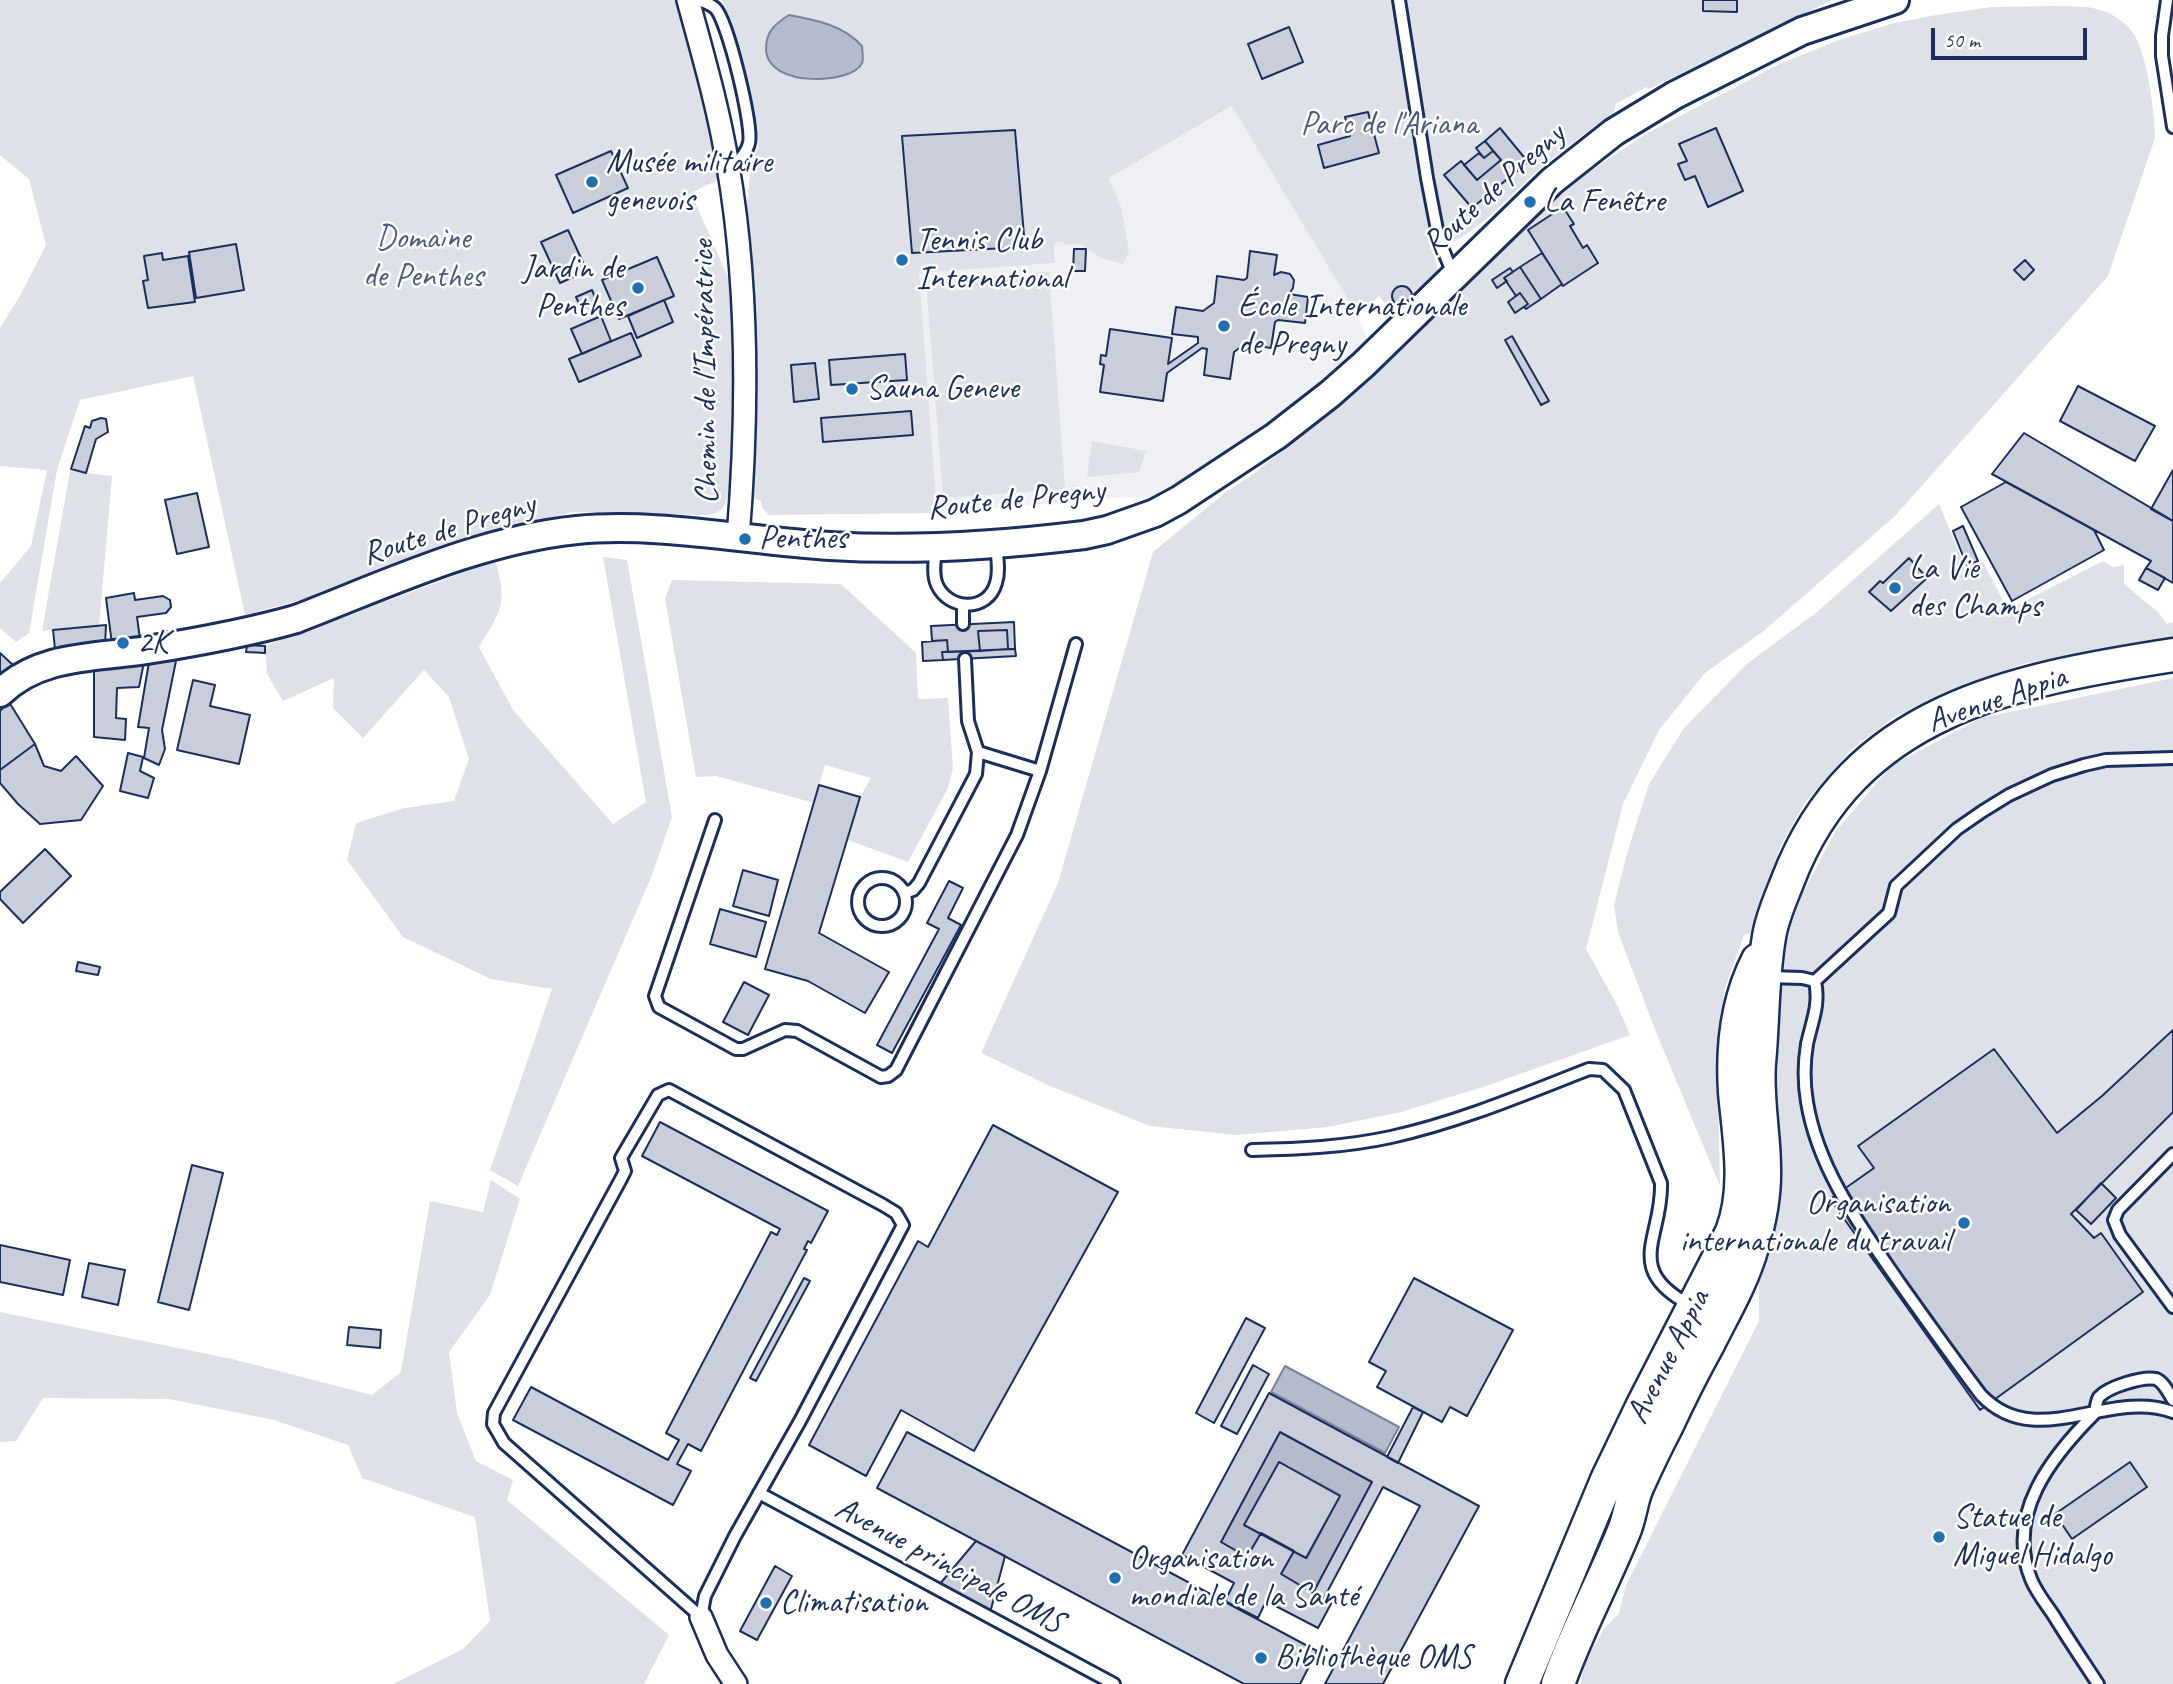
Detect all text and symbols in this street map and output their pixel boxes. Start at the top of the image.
scale bar [1935,14,2091,58]
text: 50 m [1944,27,1980,53]
park label: Parc de l'Ariana [1300,105,1478,145]
street label: Route de Pregny [1415,116,1573,264]
place label: Musée militaire genevois [606,143,772,221]
marker: Musée militaire genevois [584,174,600,190]
place label: La Fenêtre [1544,182,1665,222]
marker: La Fenêtre [1522,194,1538,210]
park label: Domaine de Penthes [363,219,483,297]
place label: Tennis Club International [916,221,1068,299]
street label: Chemin de l'Impératrice [684,239,728,505]
place label: Jardin de Penthes [522,249,624,327]
marker: Tennis Club International [894,252,910,268]
marker: Jardin de Penthes [630,280,646,296]
place label: École Internationale de Pregny [1238,287,1466,365]
marker: École Internationale de Pregny [1216,318,1232,334]
place label: Sauna Geneve [866,369,1019,409]
marker: Sauna Geneve [844,381,860,397]
street label: Route de Pregny [925,471,1107,529]
street label: Route de Pregny [358,485,540,575]
place label: Penthes [759,519,847,559]
marker: Penthes [737,531,753,547]
place label: La Vie des Champs [1909,549,2041,627]
marker: La Vie des Champs [1887,580,1903,596]
place label: 2K [137,623,168,663]
marker: 2K [115,635,131,651]
street label: Avenue Appia [1922,658,2072,742]
place label: Organisation internationale du travail [1680,1184,1950,1262]
marker: Organisation internationale du travail [1956,1215,1972,1231]
street label: Avenue Appia [1619,1284,1719,1430]
street label: Avenue principale OMS [828,1489,1070,1643]
place label: Statue de Miguel Hidalgo [1953,1498,2112,1576]
marker: Statue de Miguel Hidalgo [1931,1529,1947,1545]
place label: Organisation mondiale de la Santé [1129,1539,1358,1617]
marker: Organisation mondiale de la Santé [1107,1570,1123,1586]
place label: Climatisation [780,1583,927,1623]
marker: Climatisation [758,1595,774,1611]
place label: Bibliothèque OMS [1275,1638,1472,1678]
marker: Bibliothèque OMS [1253,1650,1269,1666]

